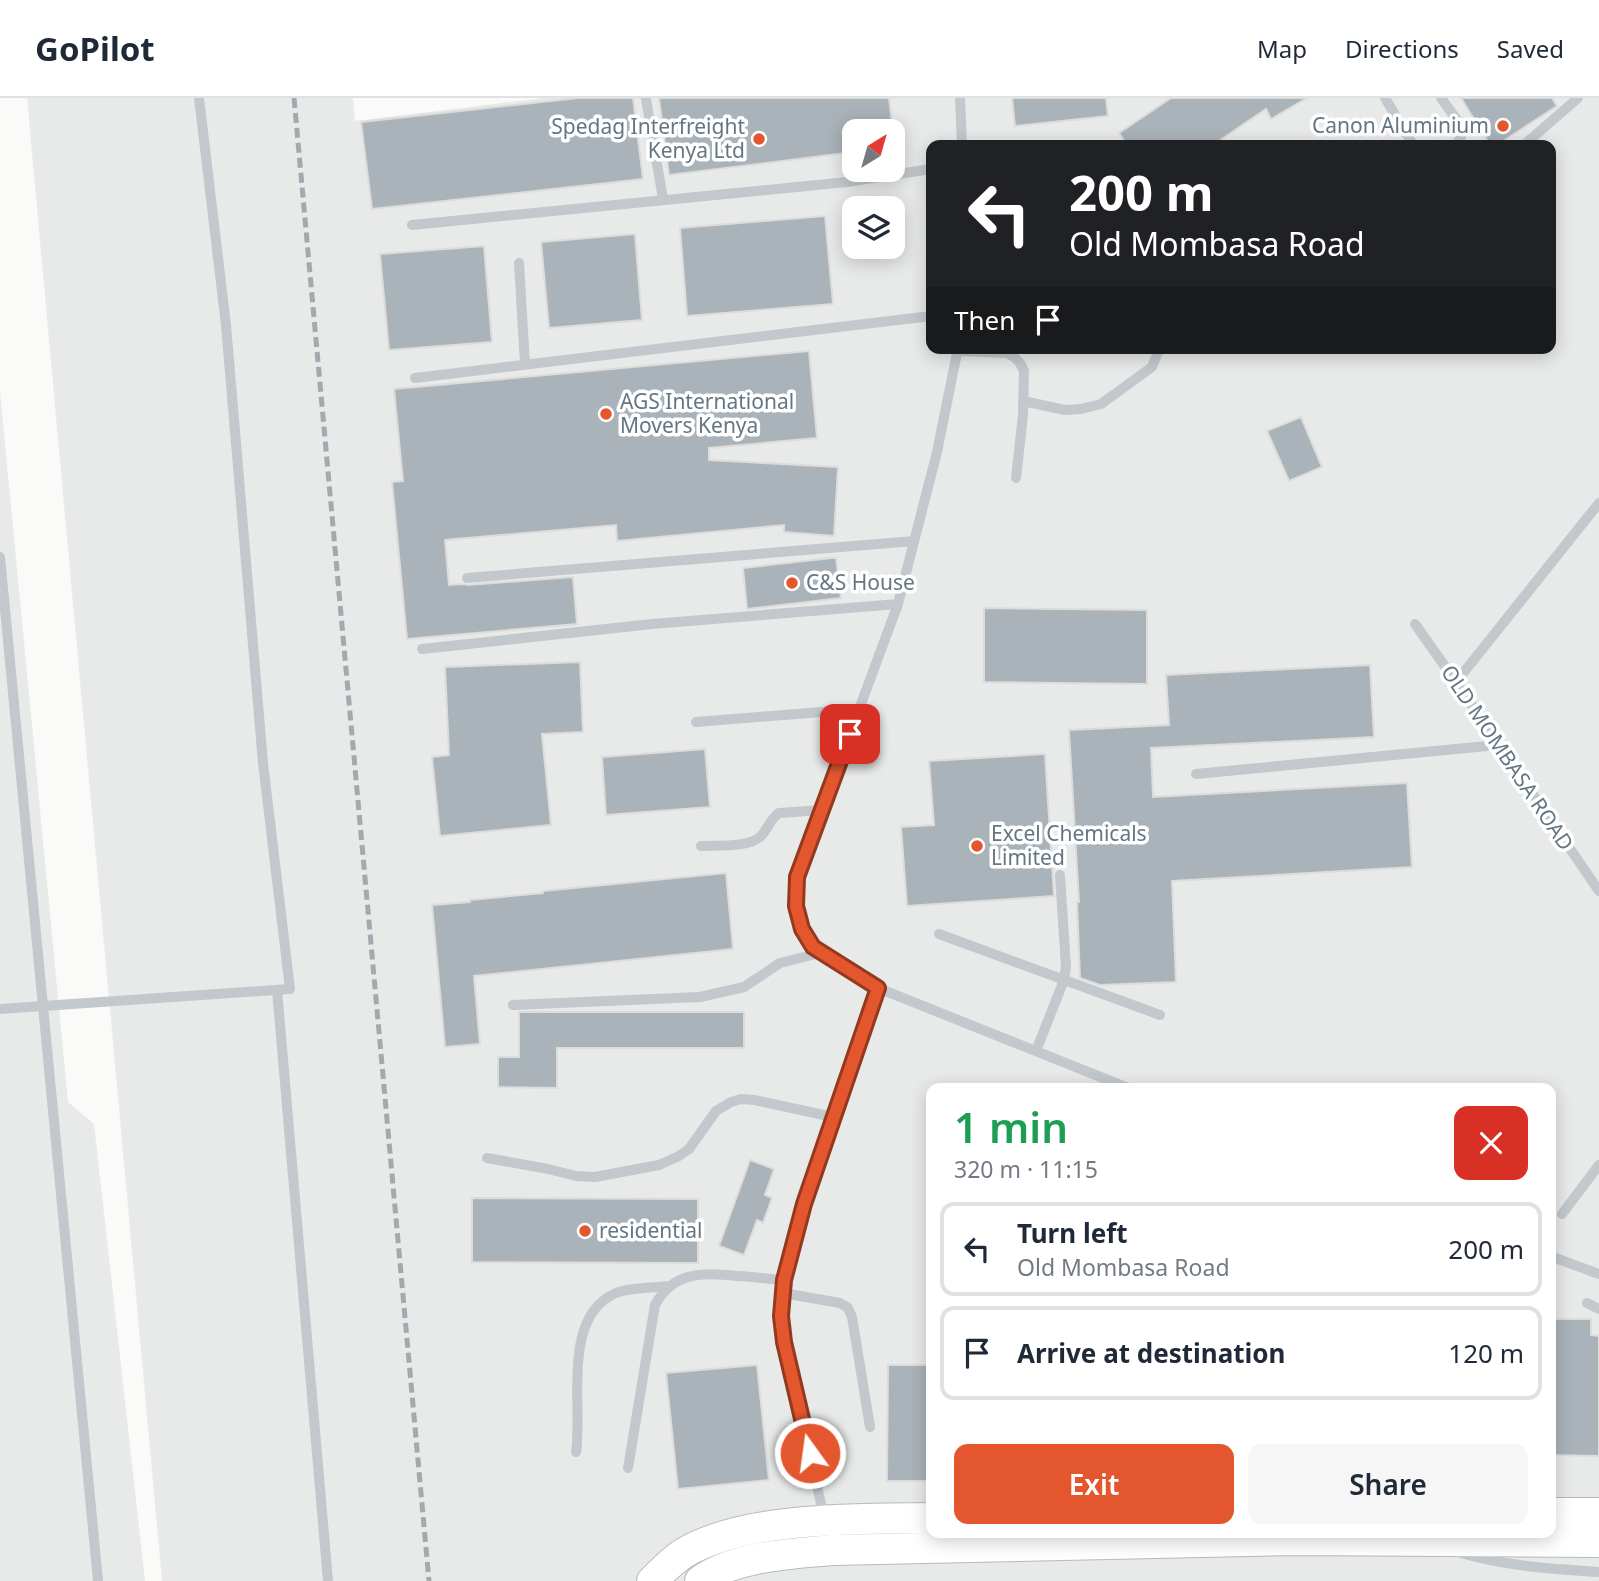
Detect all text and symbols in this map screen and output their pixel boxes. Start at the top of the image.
text: GoPilot [35,26,155,71]
text: Map [1257,32,1307,65]
text: Directions [1345,32,1459,65]
text: Saved [1497,32,1564,65]
place label: Canon Aluminium [1312,111,1489,139]
place label: Spedag Interfreight Kenya Ltd [551,112,745,164]
marker: Canon Aluminium [1495,118,1511,134]
north arrow [842,119,905,182]
map controls [842,119,905,259]
marker: Spedag Interfreight Kenya Ltd [751,131,767,147]
text: 200 m [1069,159,1214,225]
icon: left [954,168,1045,259]
button: layers [842,196,905,259]
text: Old Mombasa Road [1069,222,1365,265]
icon: arrive [1029,301,1067,339]
text: Then [954,302,1015,338]
place label: AGS International Movers Kenya [620,387,794,439]
marker: AGS International Movers Kenya [598,406,614,422]
place label: C&S House [806,568,915,596]
marker: C&S House [784,575,800,591]
street label: OLD MOMBASA ROAD [1435,659,1580,856]
pin [820,704,880,764]
icon: arrive [831,715,869,753]
place label: Excel Chemicals Limited [991,819,1147,871]
marker: Excel Chemicals Limited [969,838,985,854]
text: 1 min [954,1098,1068,1155]
button: close [1454,1106,1528,1180]
text: 320 m · 11:15 [954,1153,1098,1185]
text: Turn left [1017,1215,1128,1251]
place label: residential [599,1216,703,1244]
marker: residential [577,1223,593,1239]
icon: left [958,1230,996,1268]
text: 200 m [1448,1231,1524,1267]
text: Old Mombasa Road [1017,1251,1230,1283]
icon: arrive [958,1334,996,1372]
text: Arrive at destination [1017,1335,1286,1371]
text: 120 m [1448,1335,1524,1371]
position arrow [773,1416,847,1490]
button: Exit [954,1444,1234,1524]
button: Share [1248,1444,1528,1524]

